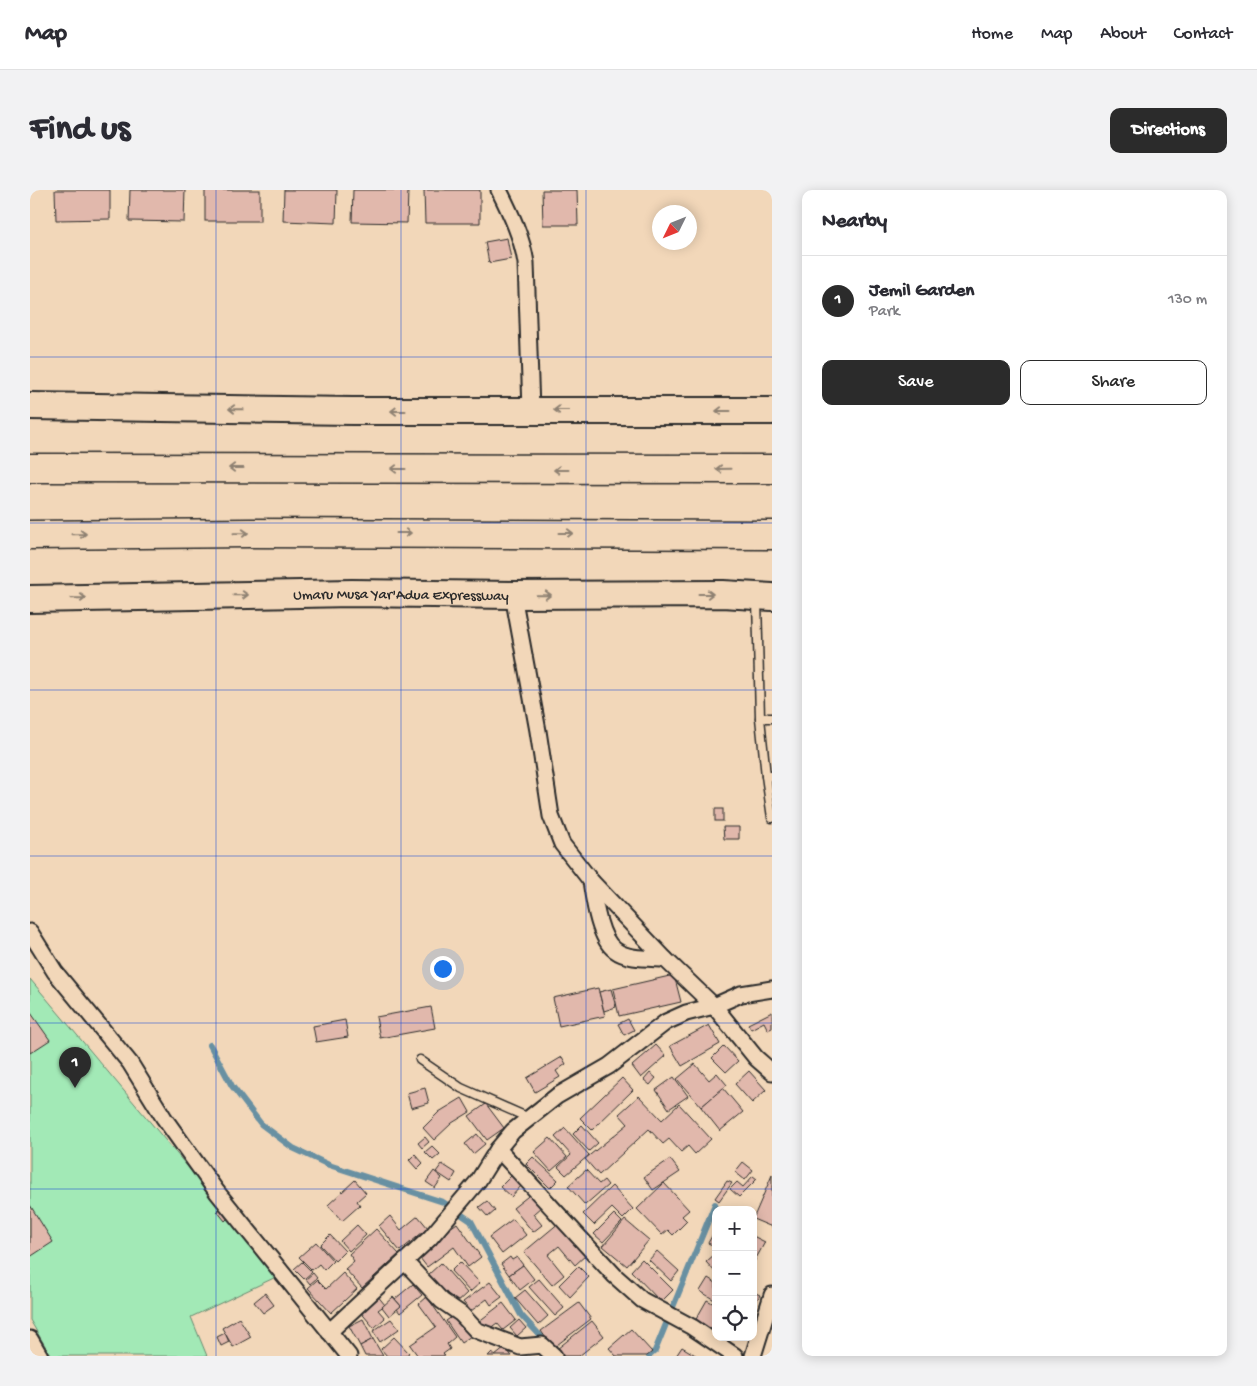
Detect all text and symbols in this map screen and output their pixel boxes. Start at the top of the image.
text: Map [25,20,67,49]
text: Home [971,24,1013,45]
text: Map [1041,24,1072,45]
text: About [1100,24,1146,45]
text: Contact [1174,24,1232,45]
button: Directions [1110,108,1227,153]
text: Find us [30,110,130,151]
north arrow [652,205,697,250]
text: Nearby [822,210,887,235]
text: Jemil Garden [869,280,974,303]
text: 1 [835,291,841,310]
text: 130 m [1168,291,1207,310]
text: Park [869,303,900,322]
button: Save [822,360,1010,405]
button: Share [1020,360,1207,405]
one-way arrow [228,404,244,414]
one-way arrow [391,406,407,416]
one-way arrow [553,406,569,415]
one-way arrow [716,406,732,416]
one-way arrow [228,463,244,473]
one-way arrow [391,464,407,474]
one-way arrow [716,464,732,474]
one-way arrow [553,465,570,475]
one-way arrow [232,528,249,538]
one-way arrow [395,528,411,538]
one-way arrow [558,528,574,538]
one-way arrow [70,529,86,539]
street label: Umaru Musa Yar'Adua Expressway [293,586,509,606]
one-way arrow [698,589,714,599]
one-way arrow [233,590,249,599]
one-way arrow [535,590,551,600]
one-way arrow [70,593,86,603]
your location [430,956,456,982]
pin: 1 [59,1047,91,1088]
map controls [712,1206,757,1341]
button: + [712,1206,757,1251]
button: − [712,1251,757,1296]
button: locate [712,1296,757,1341]

